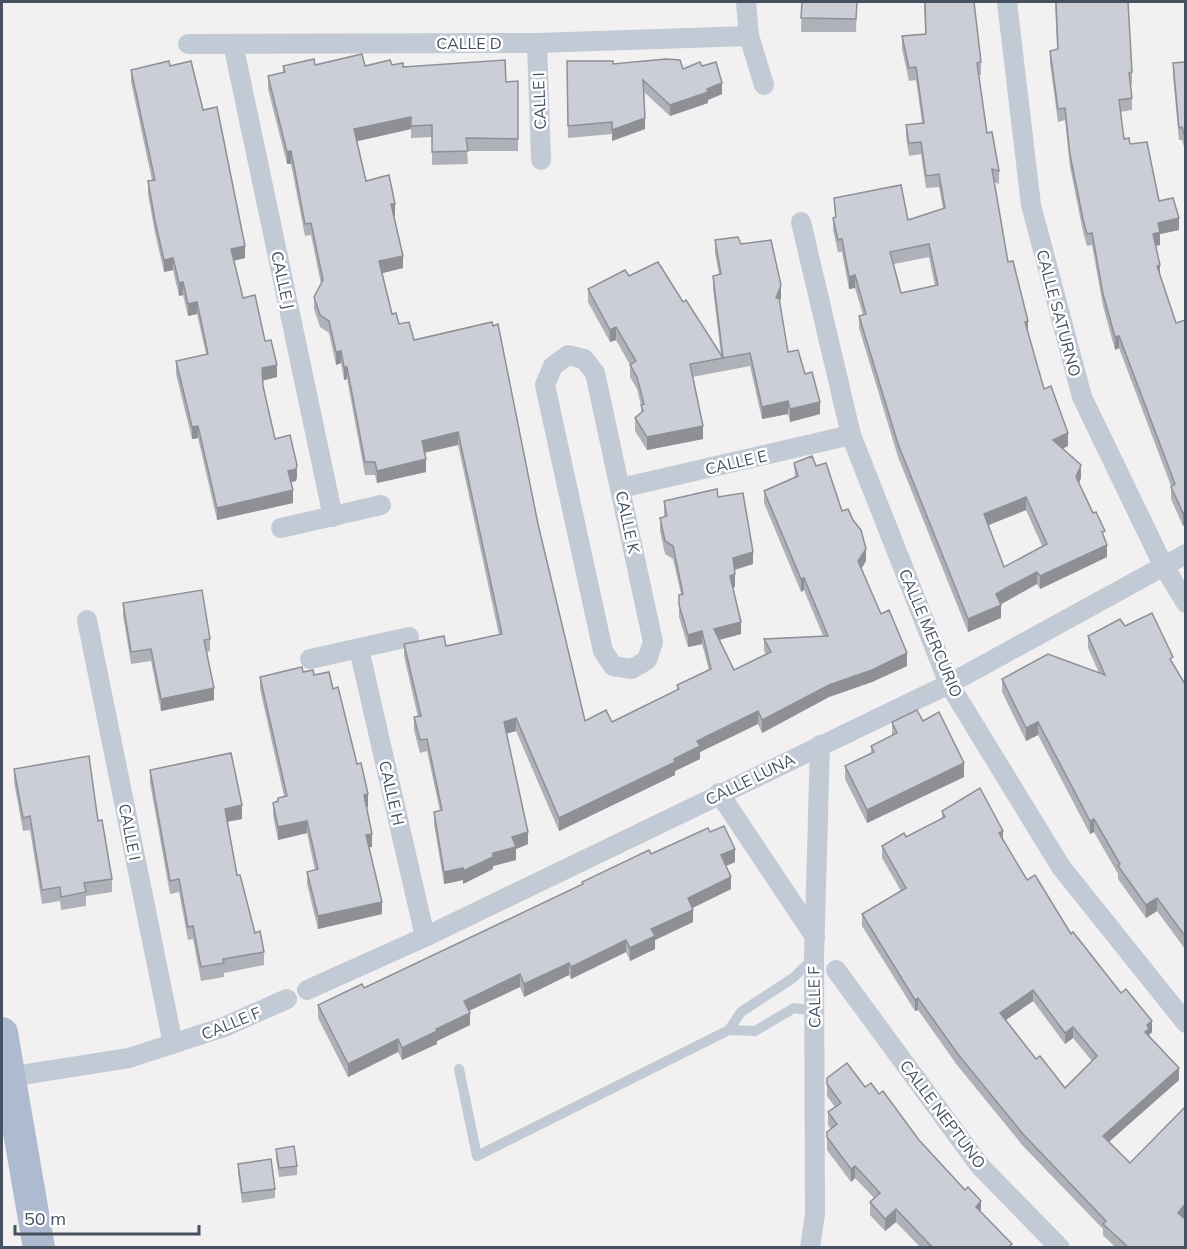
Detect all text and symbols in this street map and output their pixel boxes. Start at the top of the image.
street label: CALLE D [436,33,502,53]
street label: CALLE I [528,72,550,130]
street label: CALLE SATURNO [1032,247,1086,379]
street label: CALLE J [267,249,299,311]
street label: CALLE E [703,445,769,479]
street label: CALLE K [612,489,645,556]
street label: CALLE MERCURIO [895,566,967,700]
street label: CALLE LUNA [702,749,798,809]
street label: CALLE H [375,759,409,827]
street label: CALLE I [115,802,145,862]
street label: CALLE F [803,966,825,1028]
street label: CALLE F [198,1002,264,1044]
street label: CALLE NEPTUNO [896,1056,990,1172]
scale bar [15,1198,200,1236]
text: 50 m [24,1207,66,1230]

